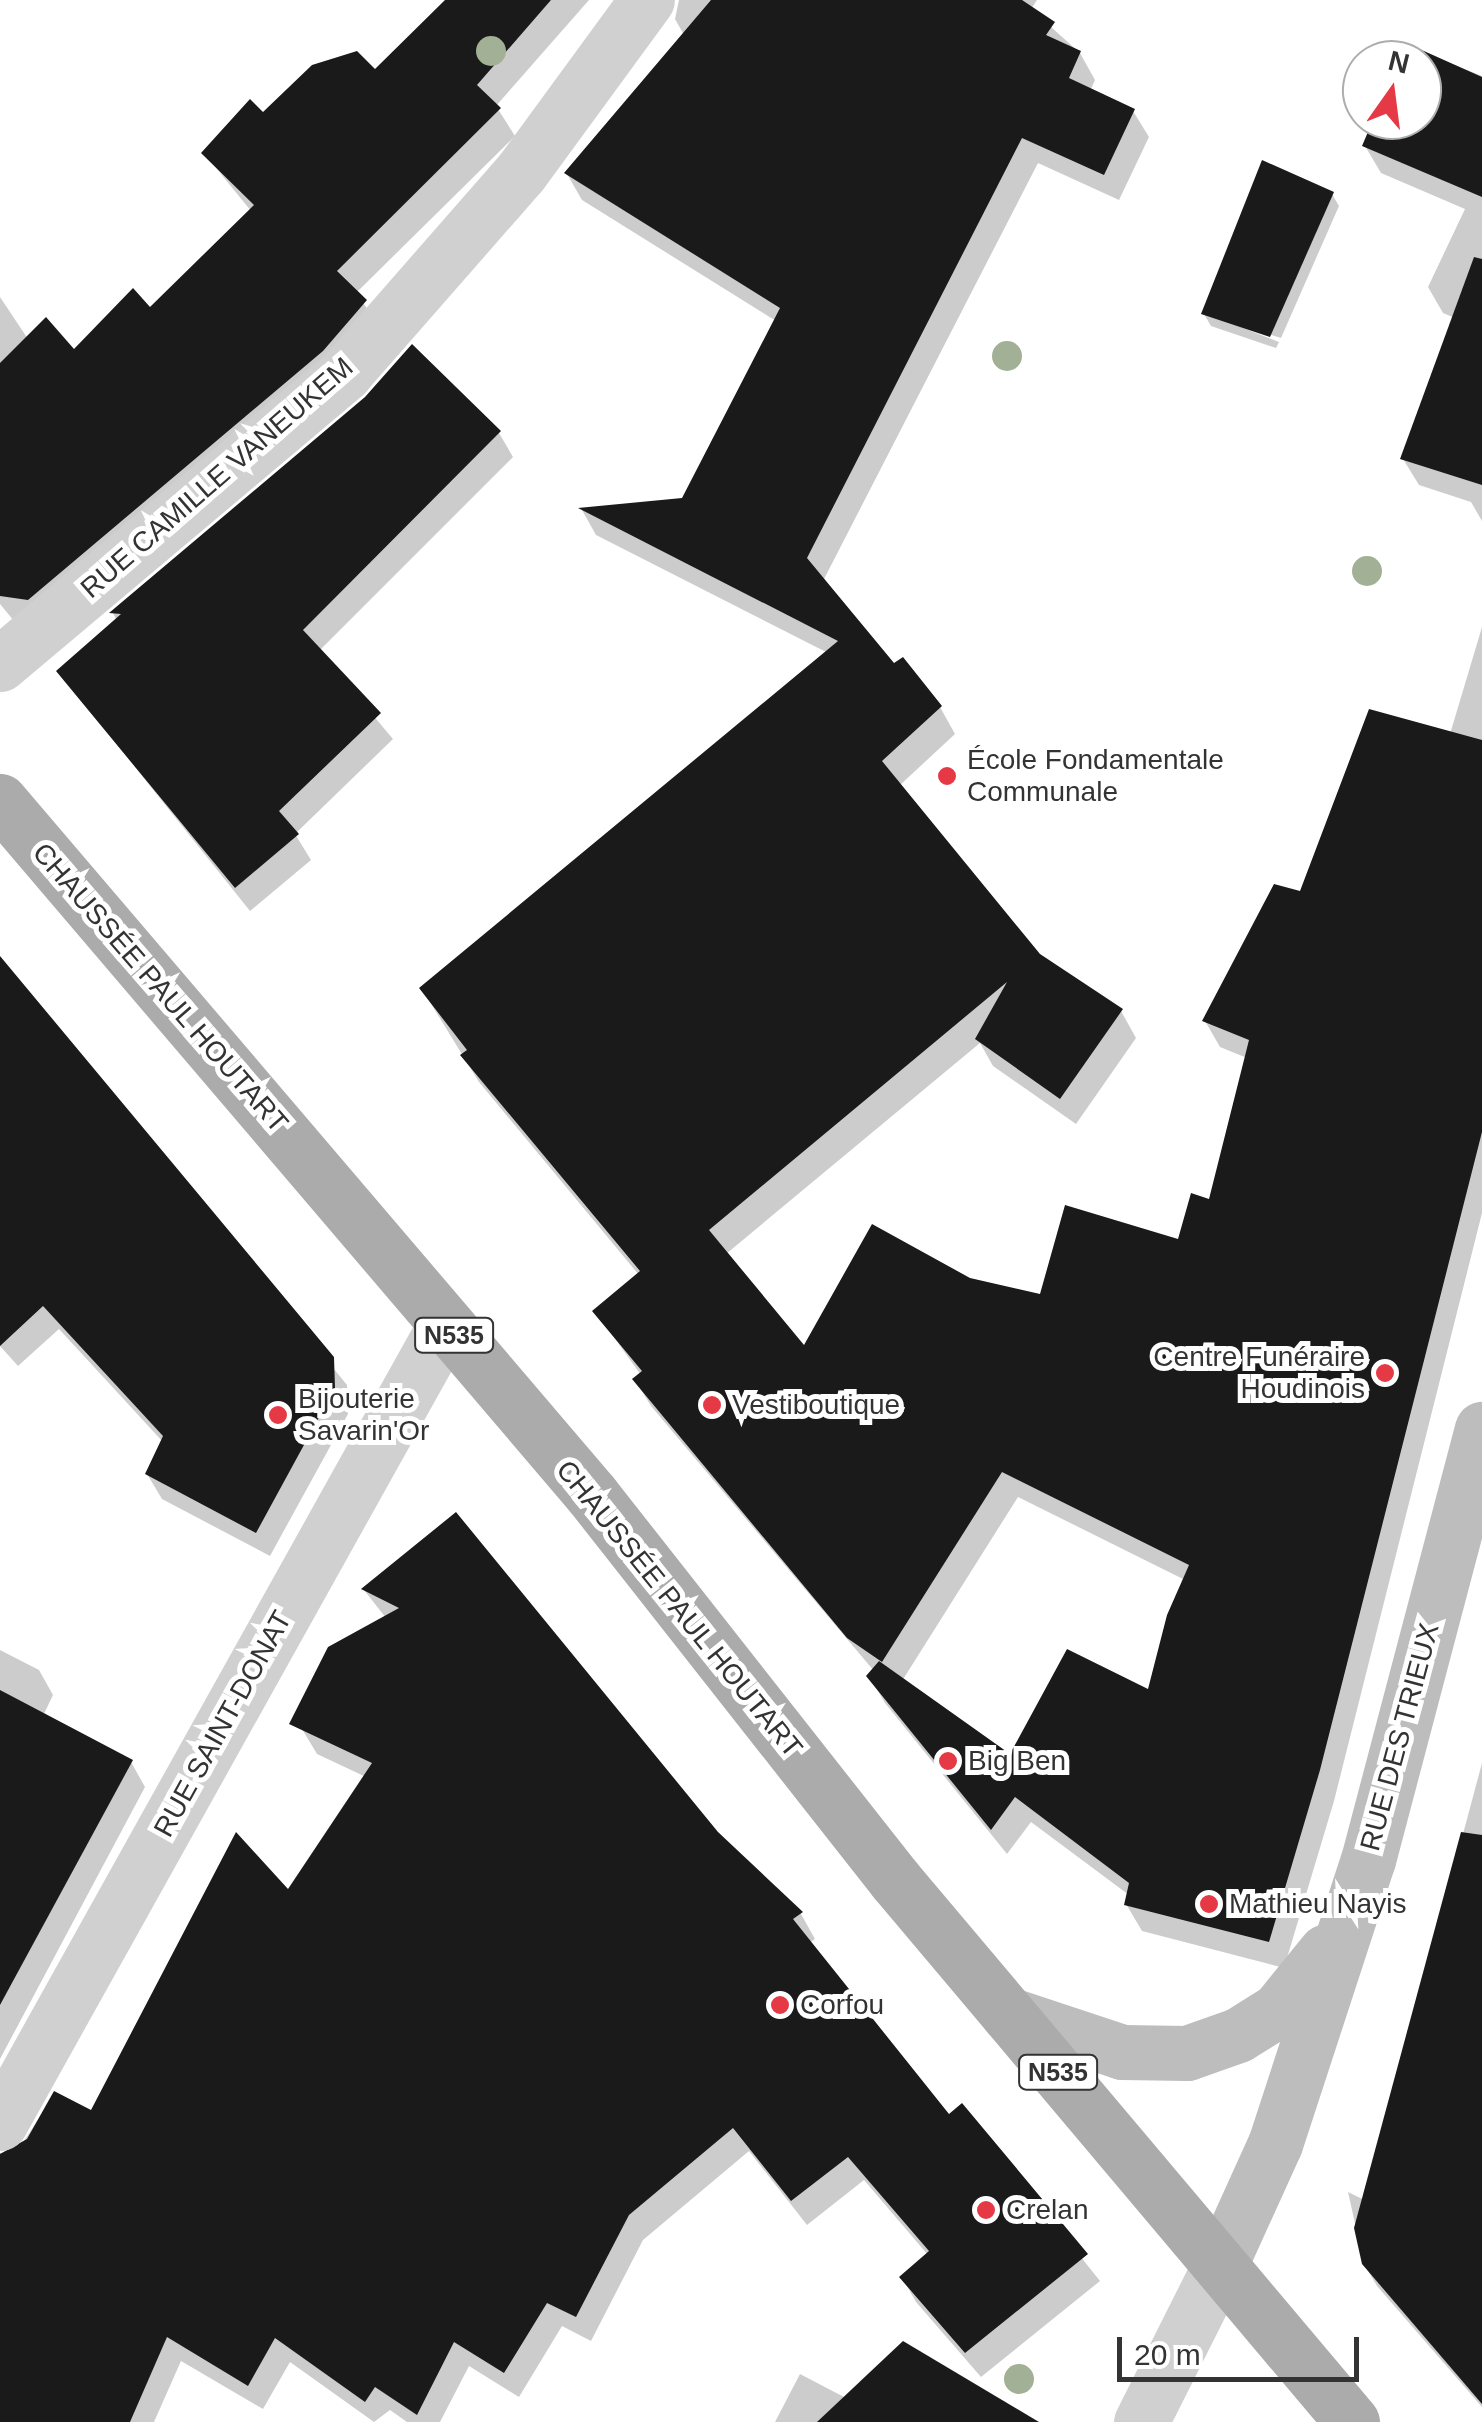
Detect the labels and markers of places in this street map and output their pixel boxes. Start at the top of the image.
place label: École Fondamentale Communale [967,743,1224,809]
marker: École Fondamentale Communale [936,765,958,787]
place label: Centre Funéraire Houdinois [1153,1340,1365,1406]
marker: Centre Funéraire Houdinois [1374,1362,1396,1384]
place label: Bijouterie Savarin'Or [298,1382,429,1448]
place label: Vestiboutique [732,1388,900,1422]
marker: Vestiboutique [701,1394,723,1416]
marker: Bijouterie Savarin'Or [267,1404,289,1426]
place label: Big Ben [968,1744,1066,1778]
marker: Big Ben [937,1750,959,1772]
place label: Mathieu Nayis [1229,1887,1406,1921]
marker: Mathieu Nayis [1198,1893,1220,1915]
place label: Corfou [800,1988,884,2022]
marker: Corfou [769,1994,791,2016]
place label: Crelan [1006,2193,1088,2227]
marker: Crelan [975,2199,997,2221]

